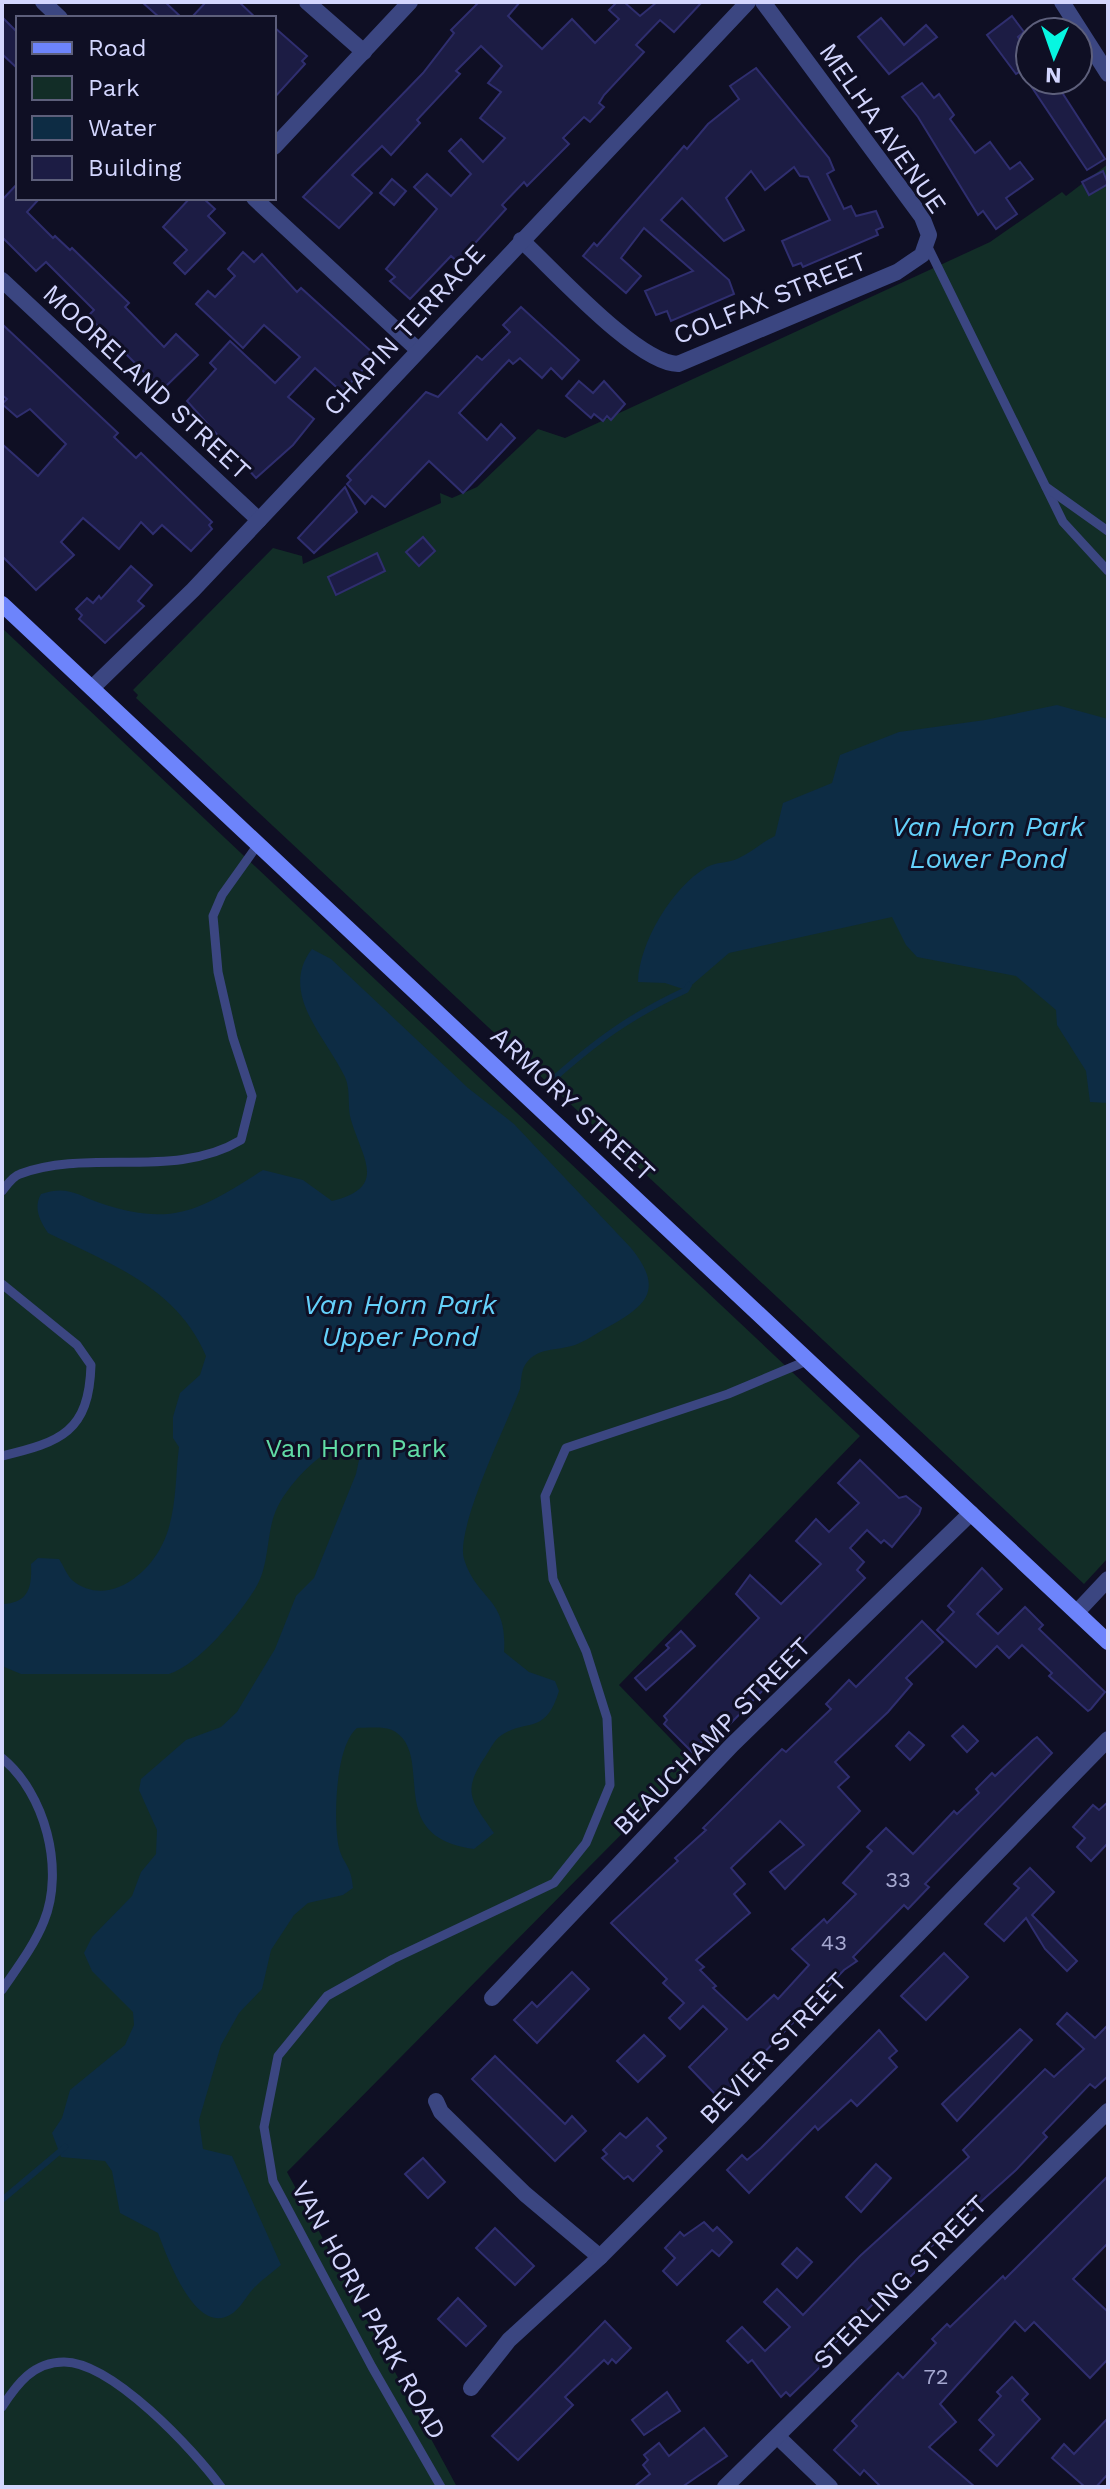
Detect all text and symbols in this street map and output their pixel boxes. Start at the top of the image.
legend [16,16,276,200]
north arrow [1014,16,1094,96]
text: Road [88,34,147,62]
street label: MELHA AVENUE [813,37,953,219]
text: N [1045,63,1062,88]
text: Park [88,74,140,102]
text: Water [88,114,157,142]
text: Building [88,154,181,182]
street label: CHAPIN TERRACE [317,238,491,422]
street label: COLFAX STREET [669,246,871,350]
street label: MOORELAND STREET [37,278,257,486]
water label: Van Horn Park Lower Pond [891,810,1086,875]
street label: ARMORY STREET [485,1020,661,1188]
water label: Van Horn Park Upper Pond [303,1288,498,1353]
park label: Van Horn Park [266,1433,447,1463]
street label: BEAUCHAMP STREET [607,1631,817,1841]
house number: 33 [885,1867,911,1892]
house number: 43 [821,1930,847,1955]
street label: BEVIER STREET [693,1966,853,2130]
street label: VAN HORN PARK ROAD [285,2176,453,2444]
street label: STERLING STREET [807,2189,993,2375]
house number: 72 [923,2364,949,2389]

